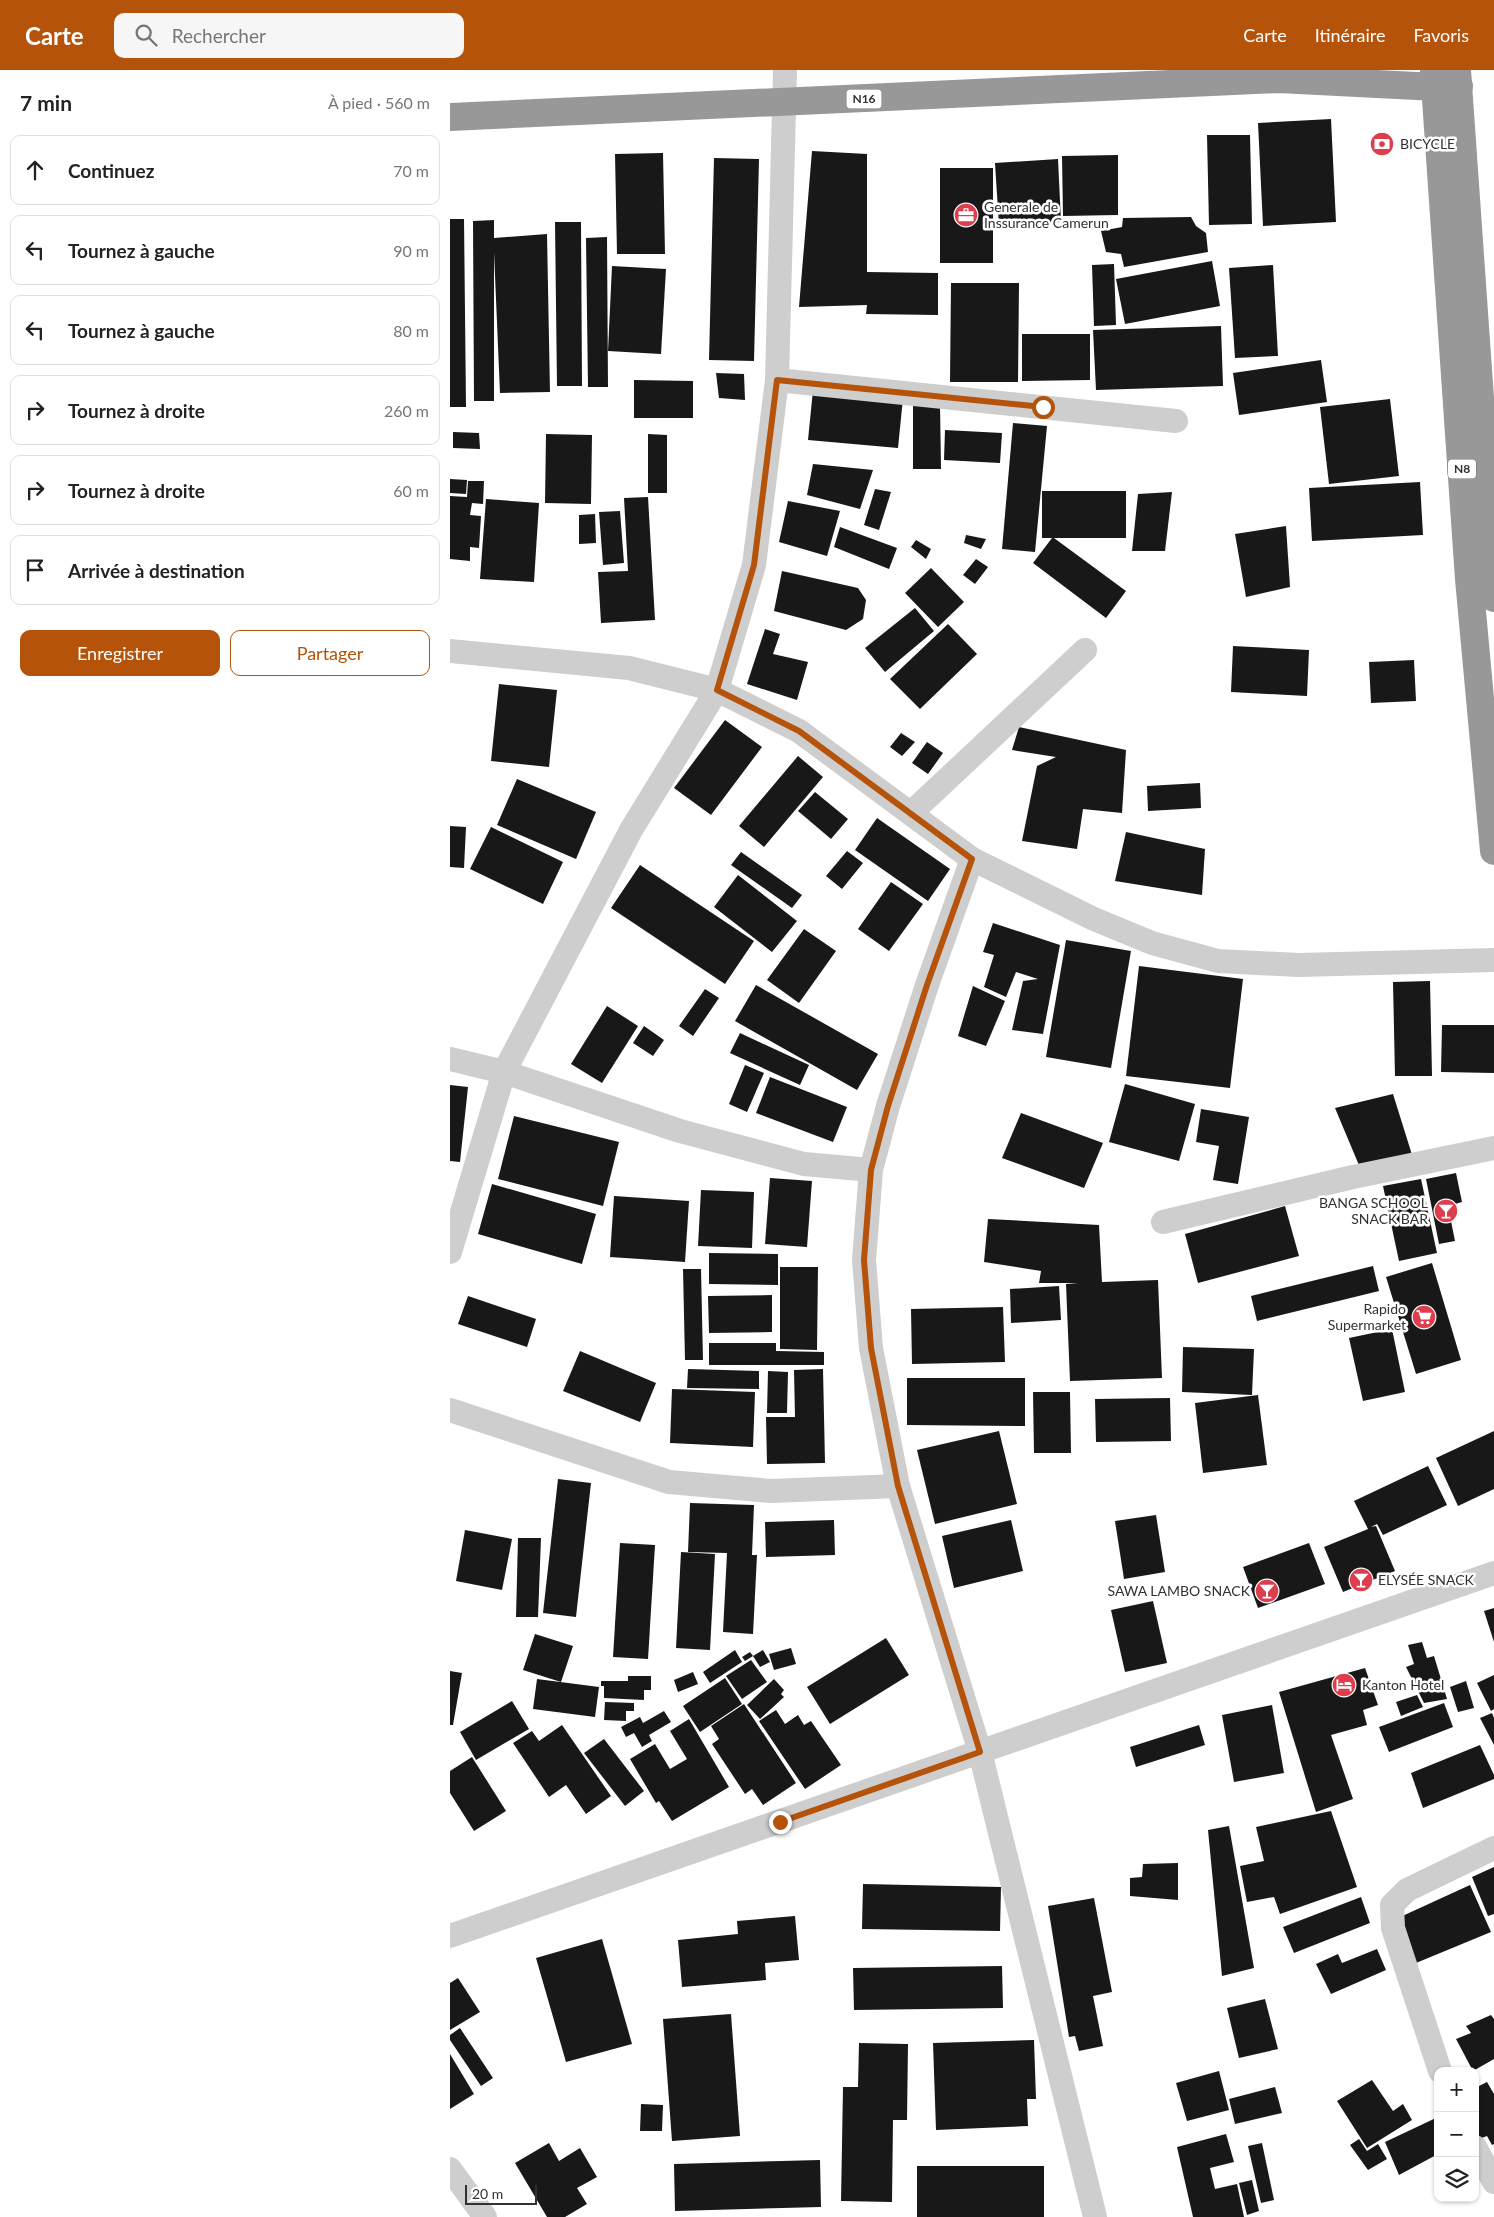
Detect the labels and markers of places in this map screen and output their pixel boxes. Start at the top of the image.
bank icon: BICYCLE [1369,131,1395,157]
place label: BICYCLE [1400,135,1455,152]
place label: Generale de Inssurance Camerun [984,198,1109,231]
office icon: Generale de Inssurance Camerun [953,202,979,228]
place label: BANGA SCHOOL SNACK BAR [1319,1194,1428,1227]
bar icon: BANGA SCHOOL SNACK BAR [1433,1198,1459,1224]
place label: Rapido Supermarket [1328,1300,1406,1333]
supermarket icon: Rapido Supermarket [1411,1304,1437,1330]
bar icon: ELYSÉE SNACK [1348,1567,1374,1593]
place label: ELYSÉE SNACK [1378,1571,1475,1588]
bar icon: SAWA LAMBO SNACK [1254,1578,1280,1604]
place label: SAWA LAMBO SNACK [1108,1582,1251,1599]
hotel icon: Kanton Hotel [1331,1672,1357,1698]
place label: Kanton Hotel [1362,1676,1444,1693]

